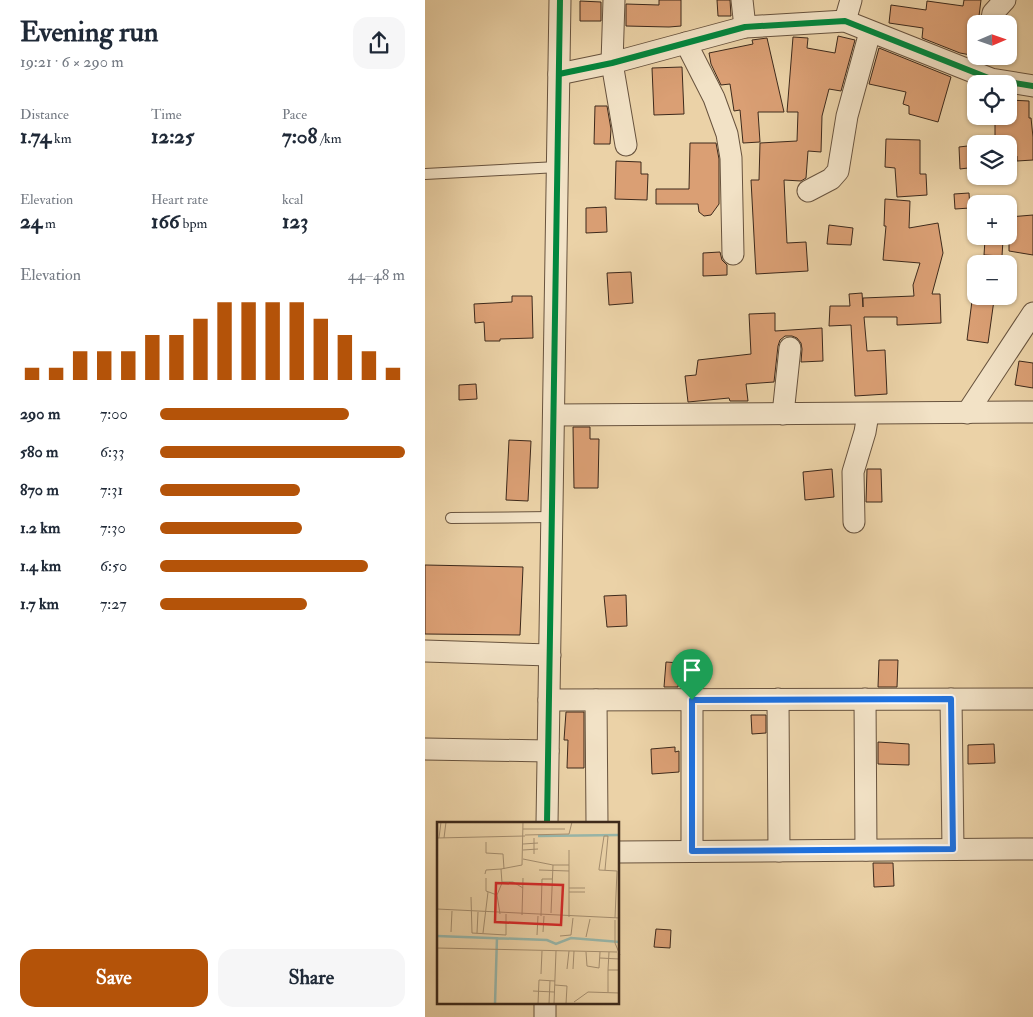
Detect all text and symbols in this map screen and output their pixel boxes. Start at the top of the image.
text: Evening run [20,15,158,50]
north arrow [967,15,1017,65]
map controls [967,15,1017,305]
button: share [353,17,405,69]
text: 19:21 · 6 × 290 m [20,52,124,72]
button: locate [967,75,1017,125]
text: Distance [20,106,69,123]
text: Time [151,106,182,123]
text: Pace [282,106,307,123]
text: 1.74 [20,123,51,150]
text: 12:25 [151,123,194,150]
text: 7:08 [282,123,317,150]
text: km [51,130,72,147]
text: /km [317,130,342,147]
button: layers [967,135,1017,185]
text: Elevation [20,191,73,208]
text: Heart rate [151,191,208,208]
text: kcal [282,191,303,208]
button: + [967,195,1017,245]
text: 24 [20,208,42,235]
text: 166 [151,208,180,235]
text: 123 [282,208,308,235]
text: m [42,215,56,232]
text: bpm [180,215,207,232]
button: − [967,255,1017,305]
text: Elevation [20,265,81,285]
text: 44–48 m [348,265,405,285]
text: 290 m [20,404,60,424]
text: 7:00 [100,404,128,424]
text: 580 m [20,442,59,462]
text: 6:33 [100,442,124,462]
text: 870 m [20,480,59,500]
text: 7:31 [100,480,123,500]
text: 1.2 km [20,518,60,538]
text: 7:30 [100,518,126,538]
text: 1.4 km [20,556,61,576]
text: 6:50 [100,556,127,576]
text: 1.7 km [20,594,59,614]
text: 7:27 [100,594,127,614]
pin [671,649,713,700]
icon: arrive [678,656,706,684]
inset map [437,822,620,1004]
button: Save [20,949,208,1007]
button: Share [218,949,405,1007]

